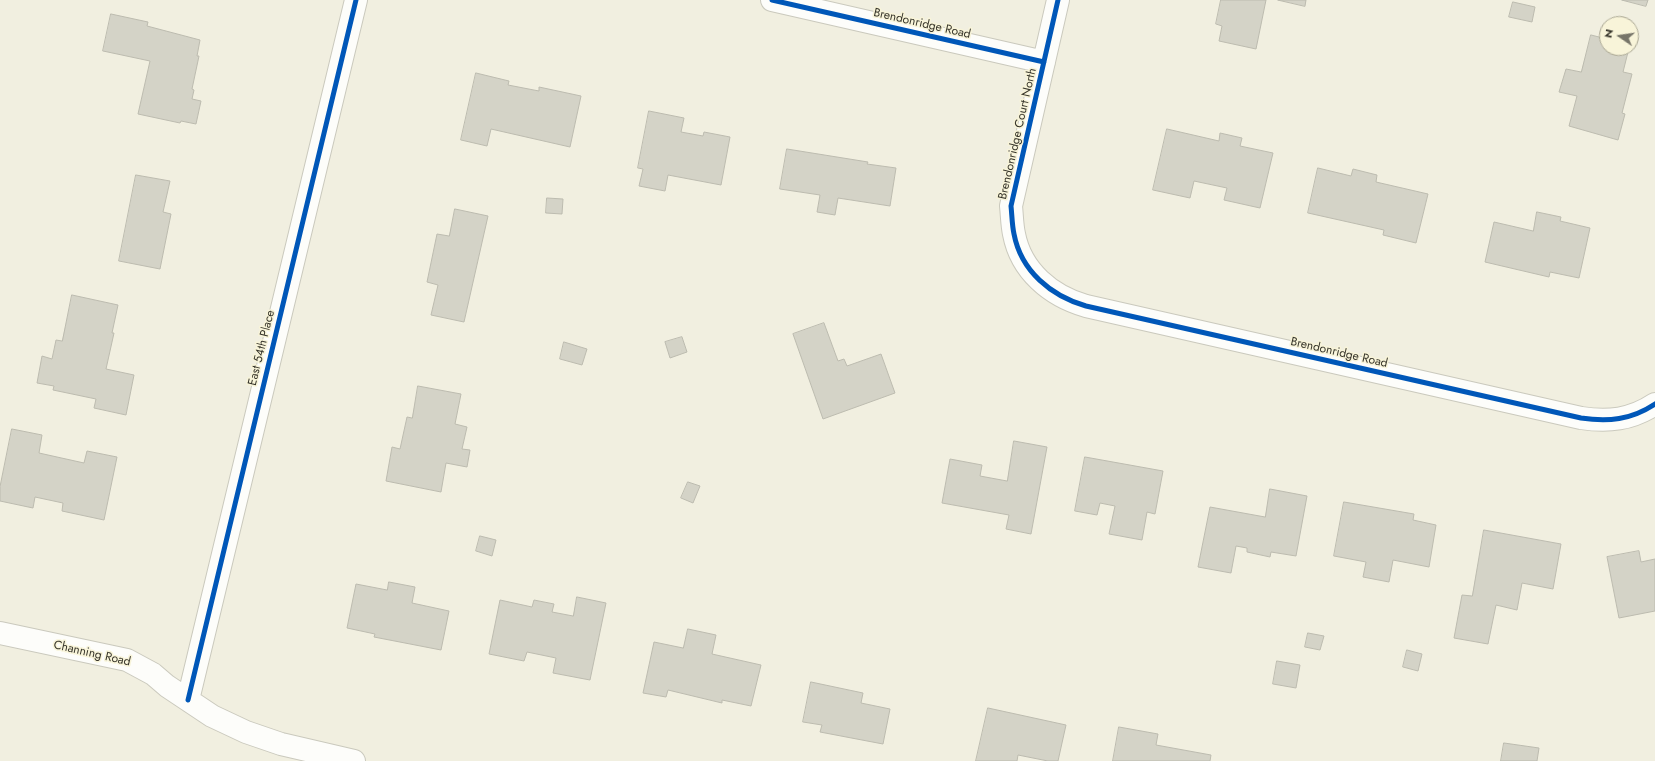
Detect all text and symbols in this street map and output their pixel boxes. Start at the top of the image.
street label: Brendonridge Road [872,6,972,42]
north arrow [1599,16,1639,56]
text: N [1600,27,1617,40]
street label: Brendonridge Court North [996,67,1040,201]
street label: East 54th Place [246,309,278,387]
street label: Brendonridge Road [1289,335,1389,371]
street label: Channing Road [52,638,132,670]

